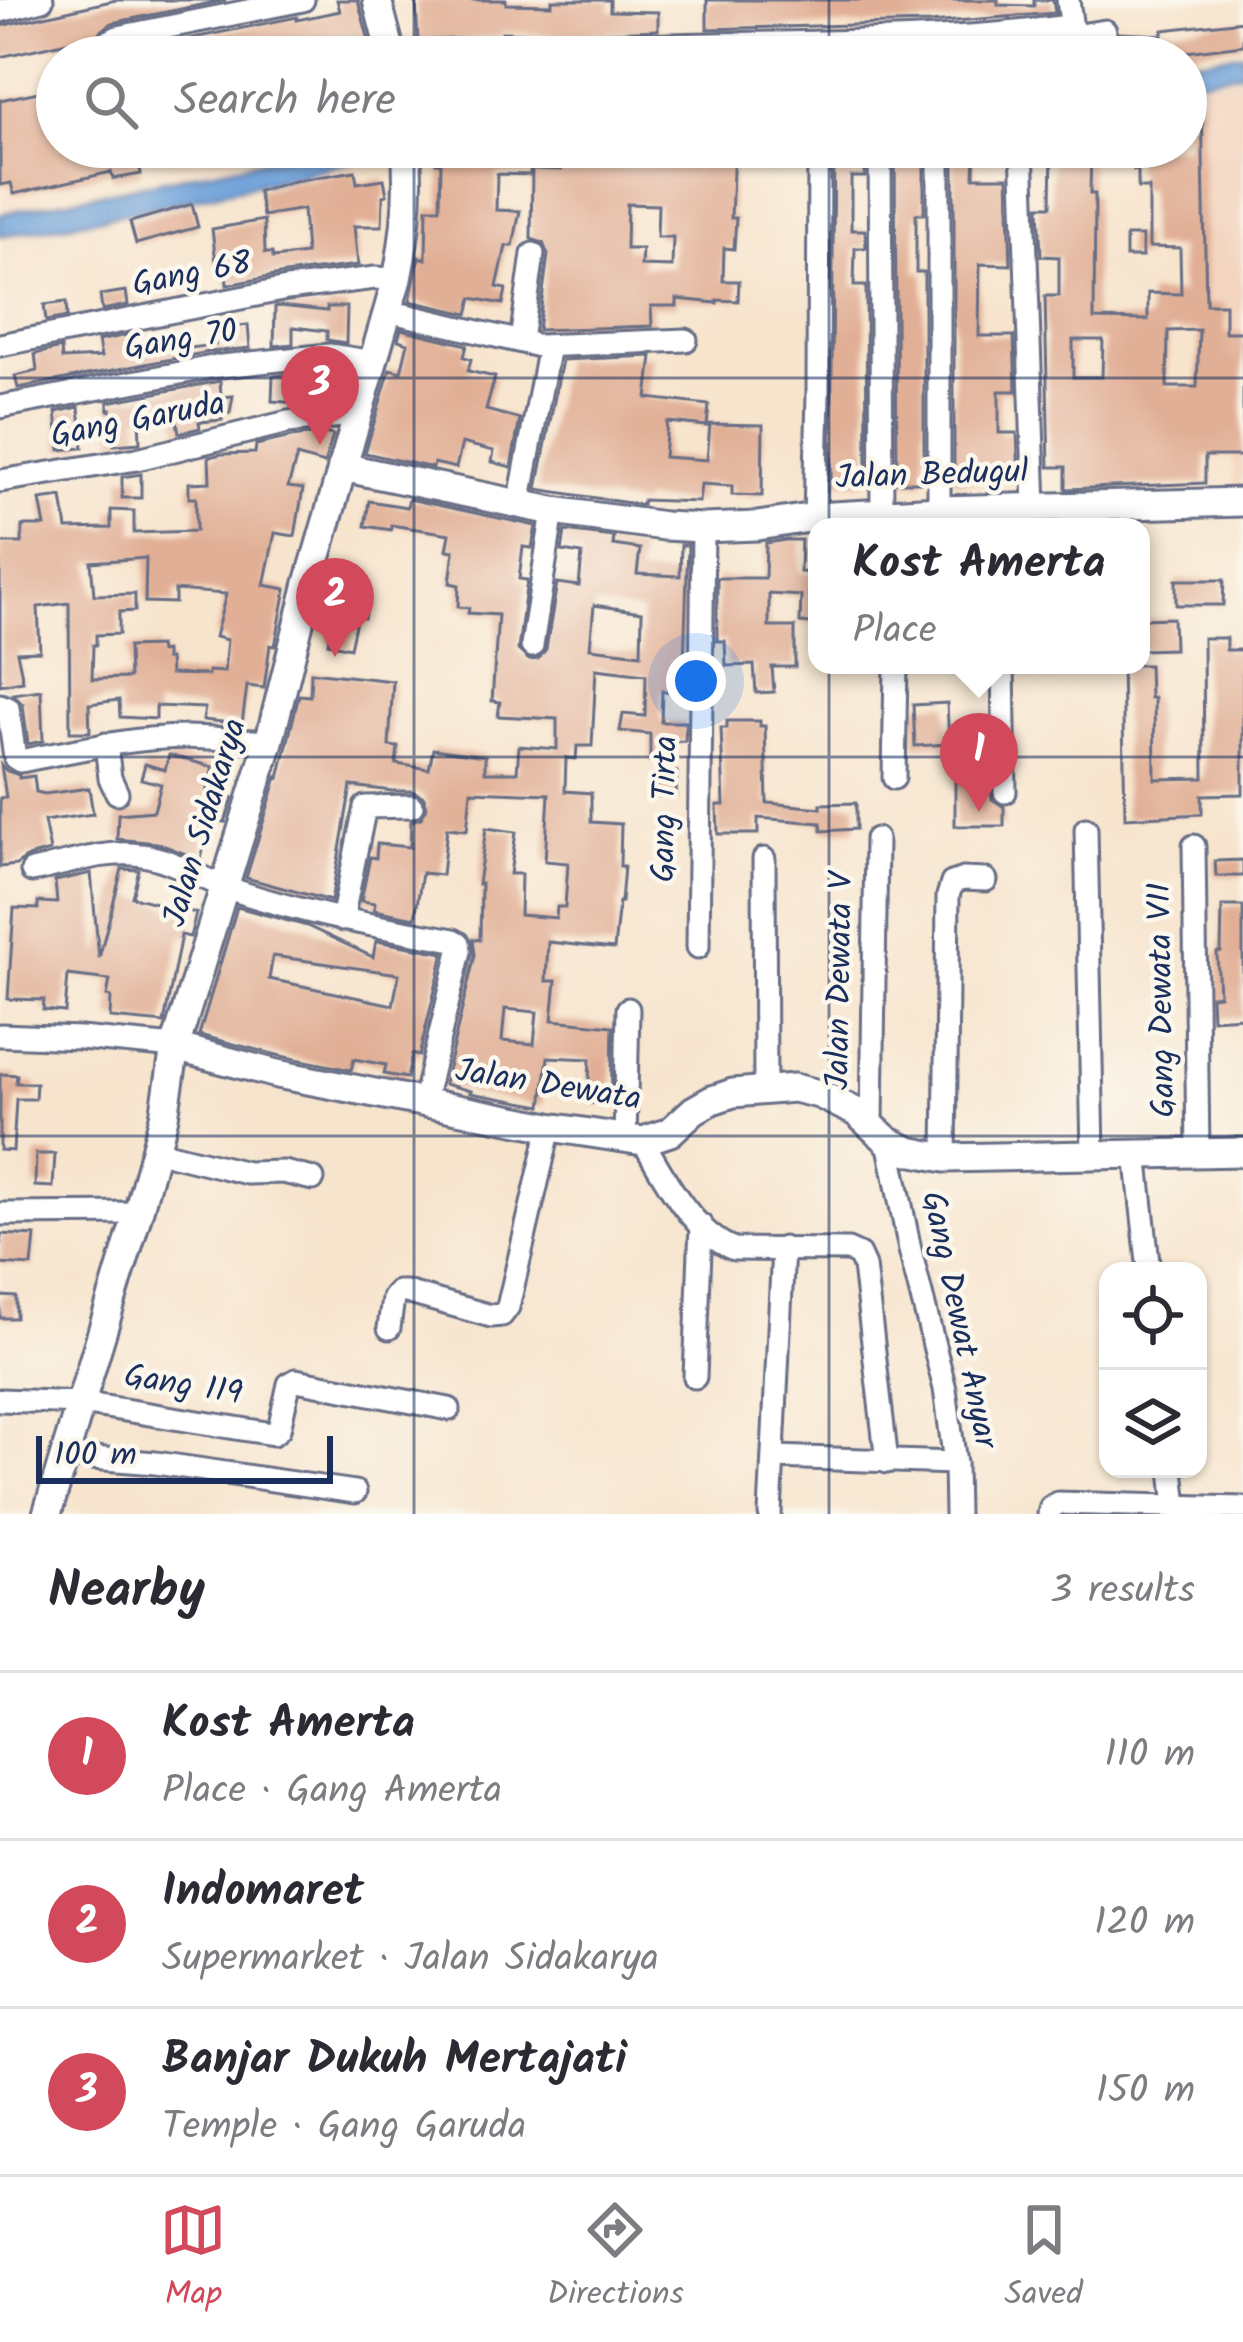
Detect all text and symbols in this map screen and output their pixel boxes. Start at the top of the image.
search box [36,36,1207,168]
text: Search here [174,66,396,138]
icon: search [78,69,144,135]
street label: Gang 68 [128,237,256,312]
street label: Gang 70 [121,306,241,376]
pin: 3 [281,346,359,445]
street label: Gang Garuda [46,378,230,464]
street label: Jalan Bedugul [835,446,1029,506]
popup [808,518,1150,674]
text: Kost Amerta [853,529,1105,601]
pin: 2 [296,558,374,657]
text: Place [853,601,936,663]
your location [666,651,726,711]
street label: Jalan Sidakarya [149,712,263,934]
pin: 1 [940,713,1018,812]
street label: Gang Tirta [638,735,694,883]
street label: Jalan Dewata V [813,869,869,1091]
street label: Gang Dewata VII [1134,882,1192,1118]
street label: Jalan Dewata [451,1045,645,1127]
street label: Gang Dewat Anyar [905,1187,1012,1455]
map controls [1099,1262,1207,1478]
button: locate [1099,1262,1207,1370]
street label: Gang 119 [120,1351,246,1421]
button: layers [1099,1370,1207,1478]
scale bar [36,1430,333,1483]
text: 100 m [54,1430,137,1483]
text: Nearby [48,1552,205,1633]
text: 3 results [1050,1561,1195,1623]
text: Kost Amerta [162,1689,415,1761]
text: 1 [81,1725,93,1787]
text: 110 m [1104,1725,1195,1787]
text: Place · Gang Amerta [162,1761,502,1823]
text: Indomaret [162,1857,364,1929]
text: 2 [76,1893,98,1955]
text: 120 m [1094,1893,1195,1955]
text: Supermarket · Jalan Sidakarya [162,1929,659,1991]
text: Banjar Dukuh Mertajati [162,2025,627,2097]
text: 3 [76,2061,98,2123]
text: 150 m [1096,2061,1195,2123]
text: Temple · Gang Garuda [162,2097,526,2159]
tab: Map [160,2197,226,2322]
tab: Directions [547,2197,684,2322]
tab: Saved [1004,2197,1083,2322]

